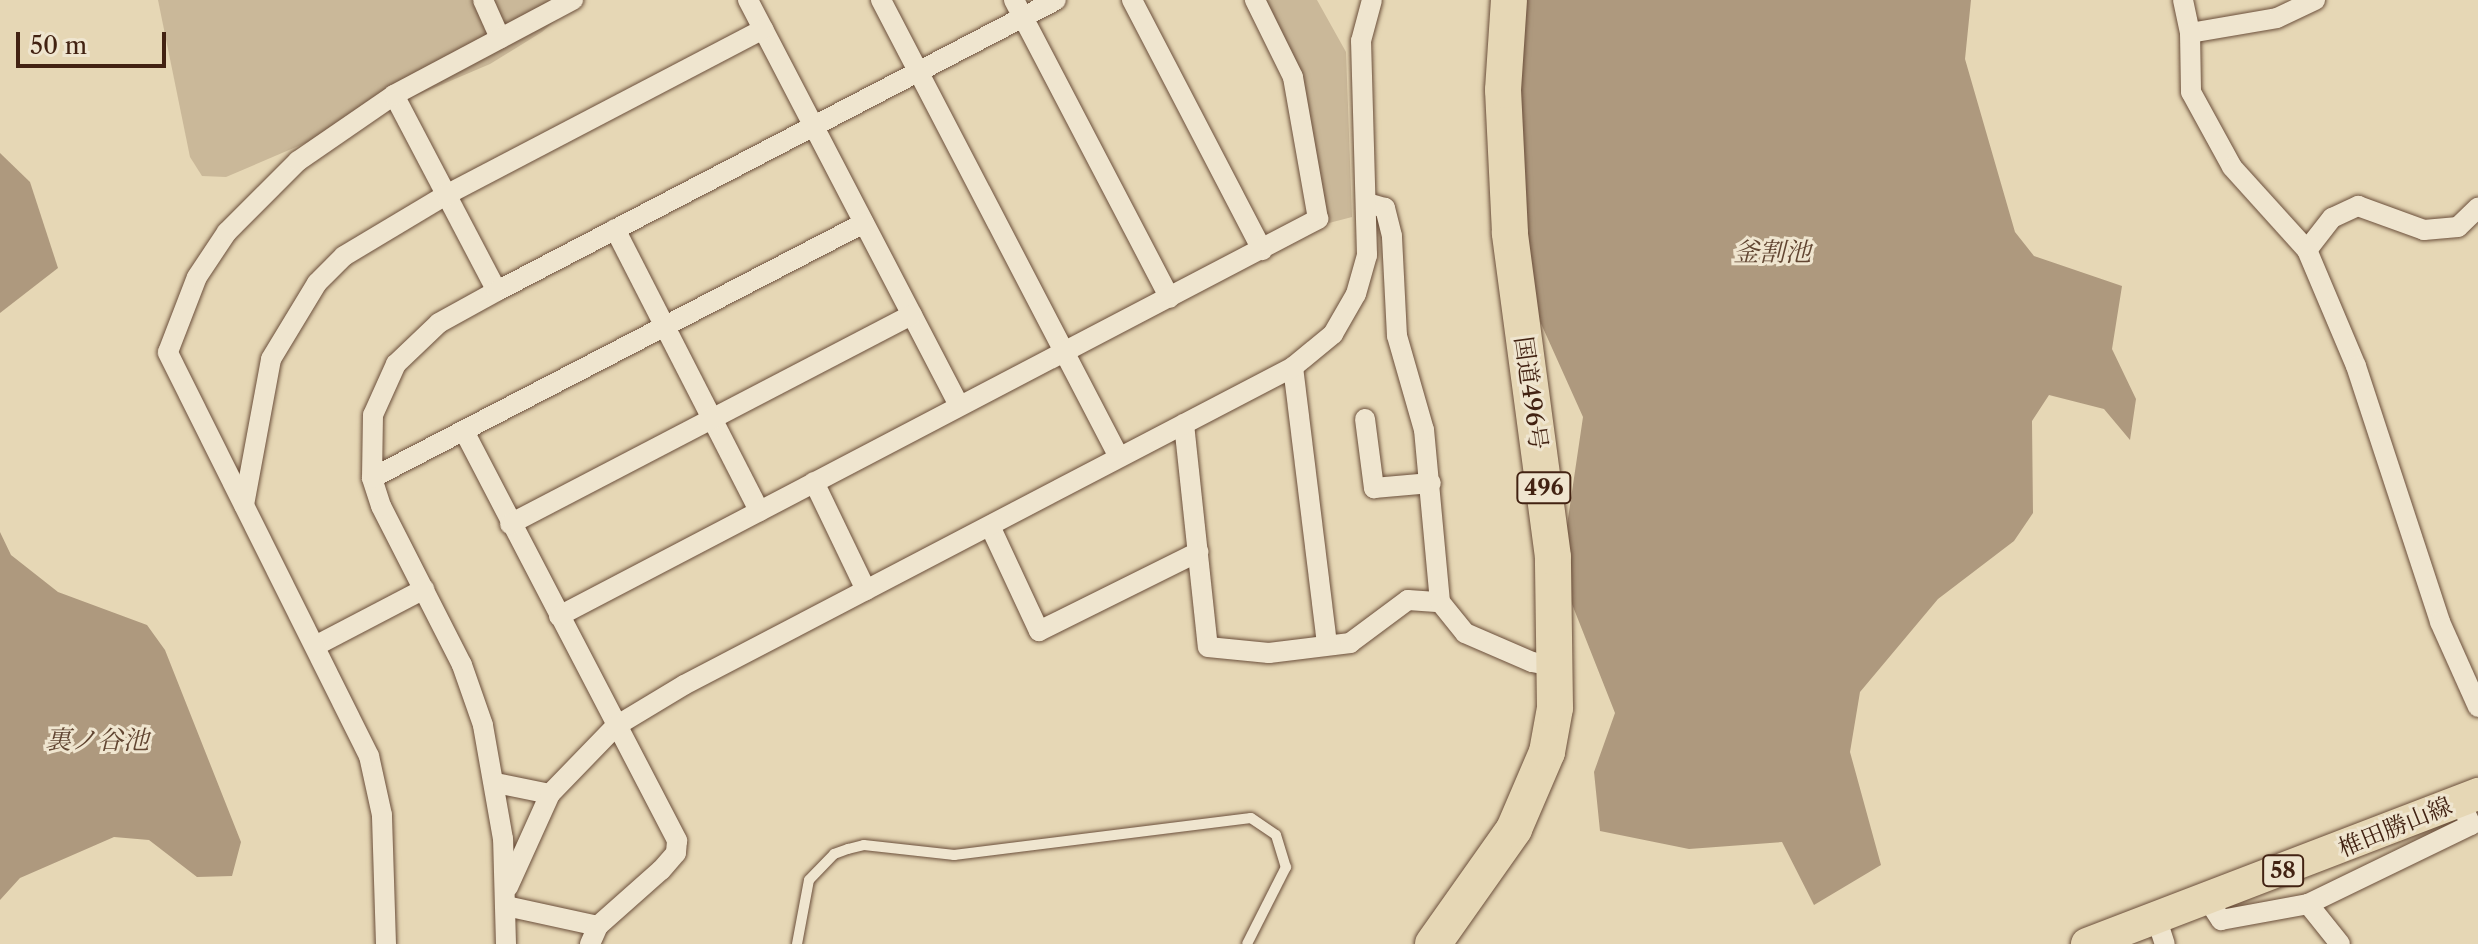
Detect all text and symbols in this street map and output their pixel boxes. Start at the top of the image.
scale bar [20,16,170,66]
text: 50 m [30,31,87,60]
water label: 釜割池 [1733,237,1811,269]
street label: 国道496号 [1509,335,1553,451]
road number: 496 [1516,470,1572,506]
water label: 裏ノ谷池 [45,725,149,757]
street label: 椎田勝山線 [2334,791,2456,863]
road number: 58 [2261,853,2305,889]

